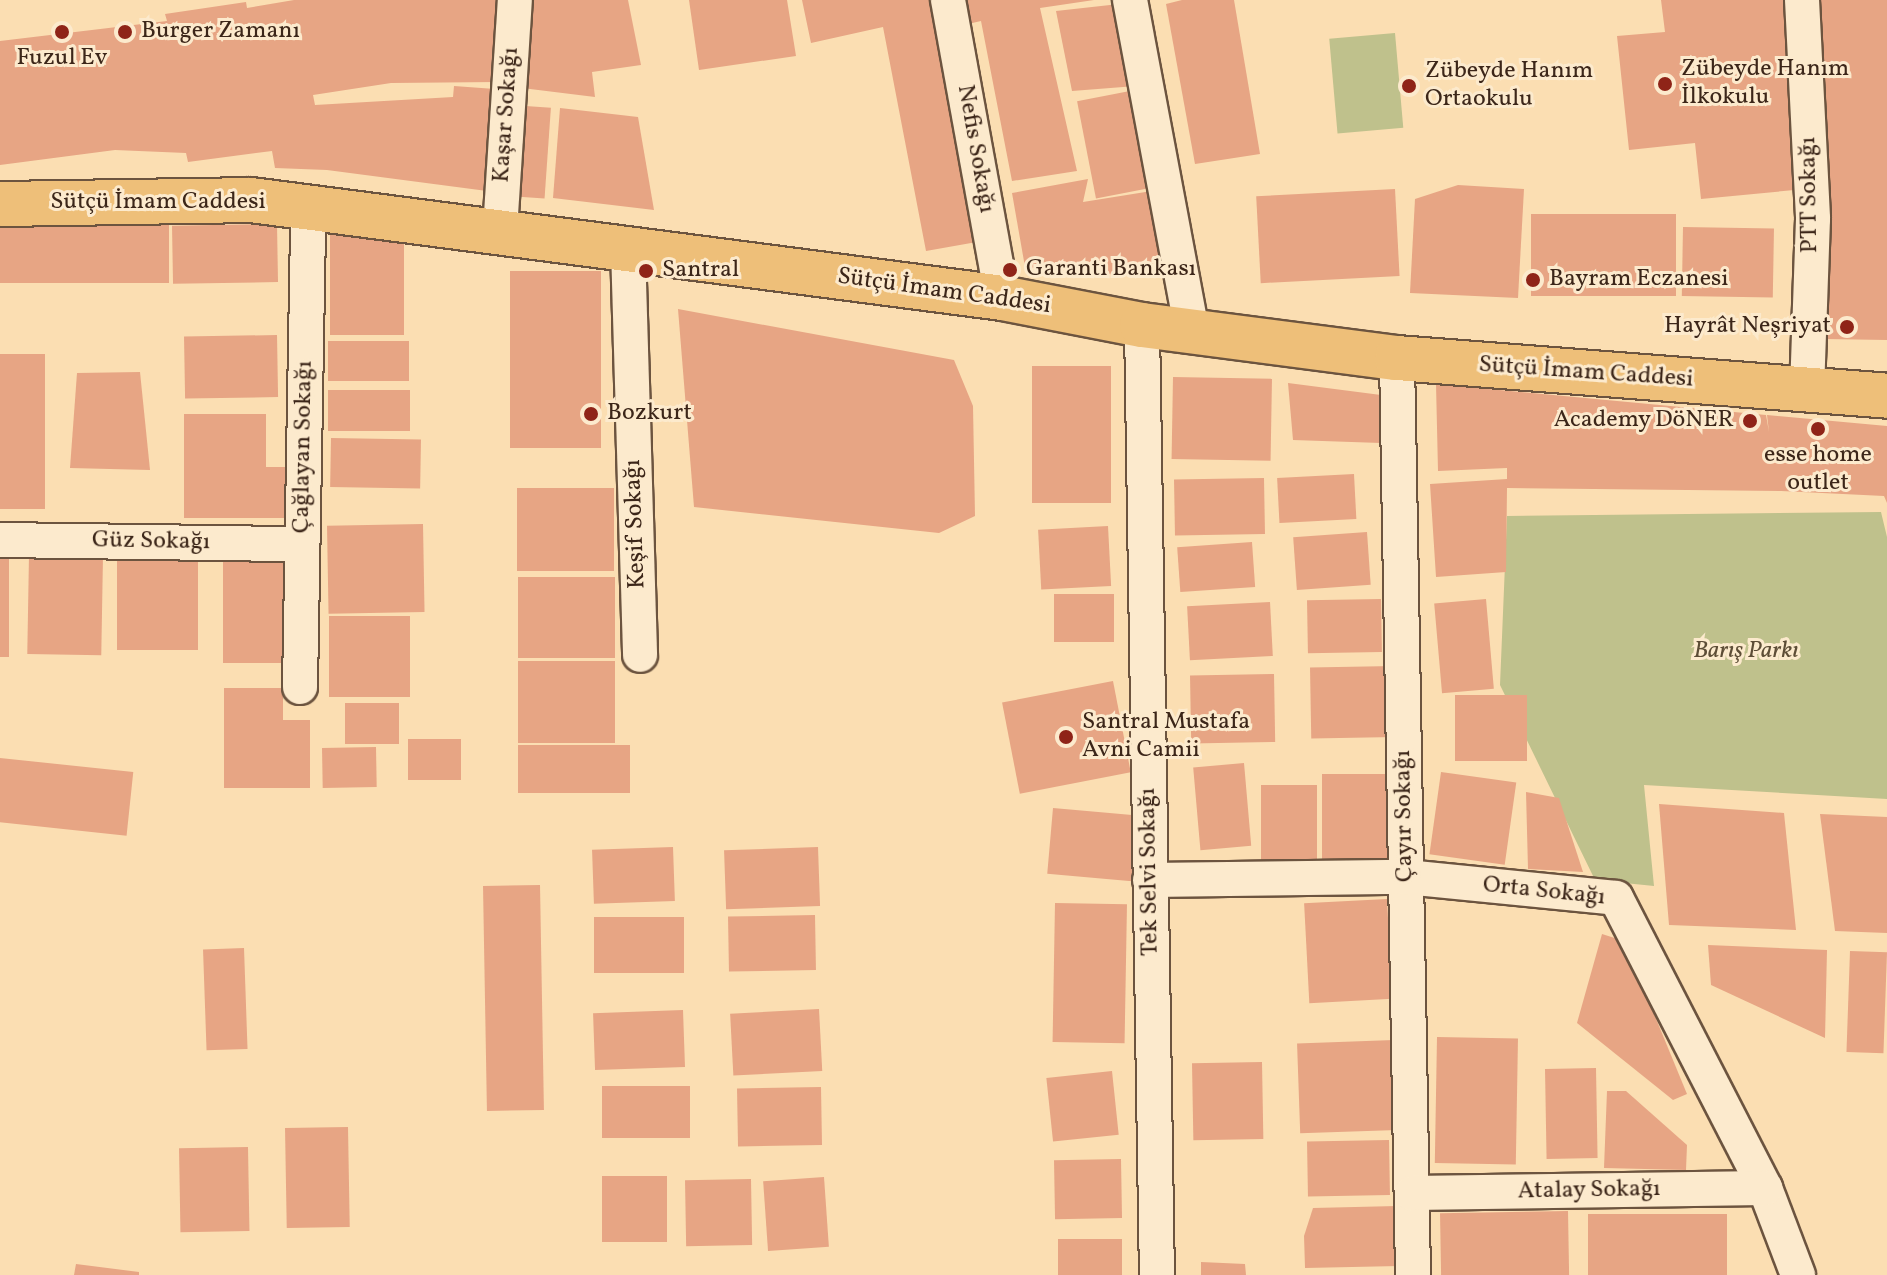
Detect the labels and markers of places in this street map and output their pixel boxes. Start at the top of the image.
place label: Burger Zamanı [141,18,300,46]
marker: Fuzul Ev [53,23,71,41]
marker: Burger Zamanı [116,23,134,41]
place label: Fuzul Ev [17,45,107,73]
place label: Zübeyde Hanım İlkokulu [1681,56,1849,112]
place label: Zübeyde Hanım Ortaokulu [1425,58,1593,114]
marker: Zübeyde Hanım İlkokulu [1656,75,1674,93]
marker: Zübeyde Hanım Ortaokulu [1400,77,1418,95]
place label: Garanti Bankası [1026,256,1196,284]
place label: Santral [662,257,739,285]
marker: Garanti Bankası [1001,261,1019,279]
marker: Santral [637,262,655,280]
place label: Bayram Eczanesi [1549,266,1729,294]
marker: Bayram Eczanesi [1524,271,1542,289]
place label: Hayrât Neşriyat [1664,313,1831,341]
marker: Hayrât Neşriyat [1838,318,1856,336]
place label: Bozkurt [607,400,692,428]
marker: Bozkurt [582,405,600,423]
place label: Academy DöNER [1553,407,1734,435]
marker: Academy DöNER [1741,412,1759,430]
marker: esse home outlet [1809,420,1827,438]
place label: esse home outlet [1764,442,1872,498]
place label: Santral Mustafa Avni Camii [1082,709,1250,765]
marker: Santral Mustafa Avni Camii [1057,728,1075,746]

